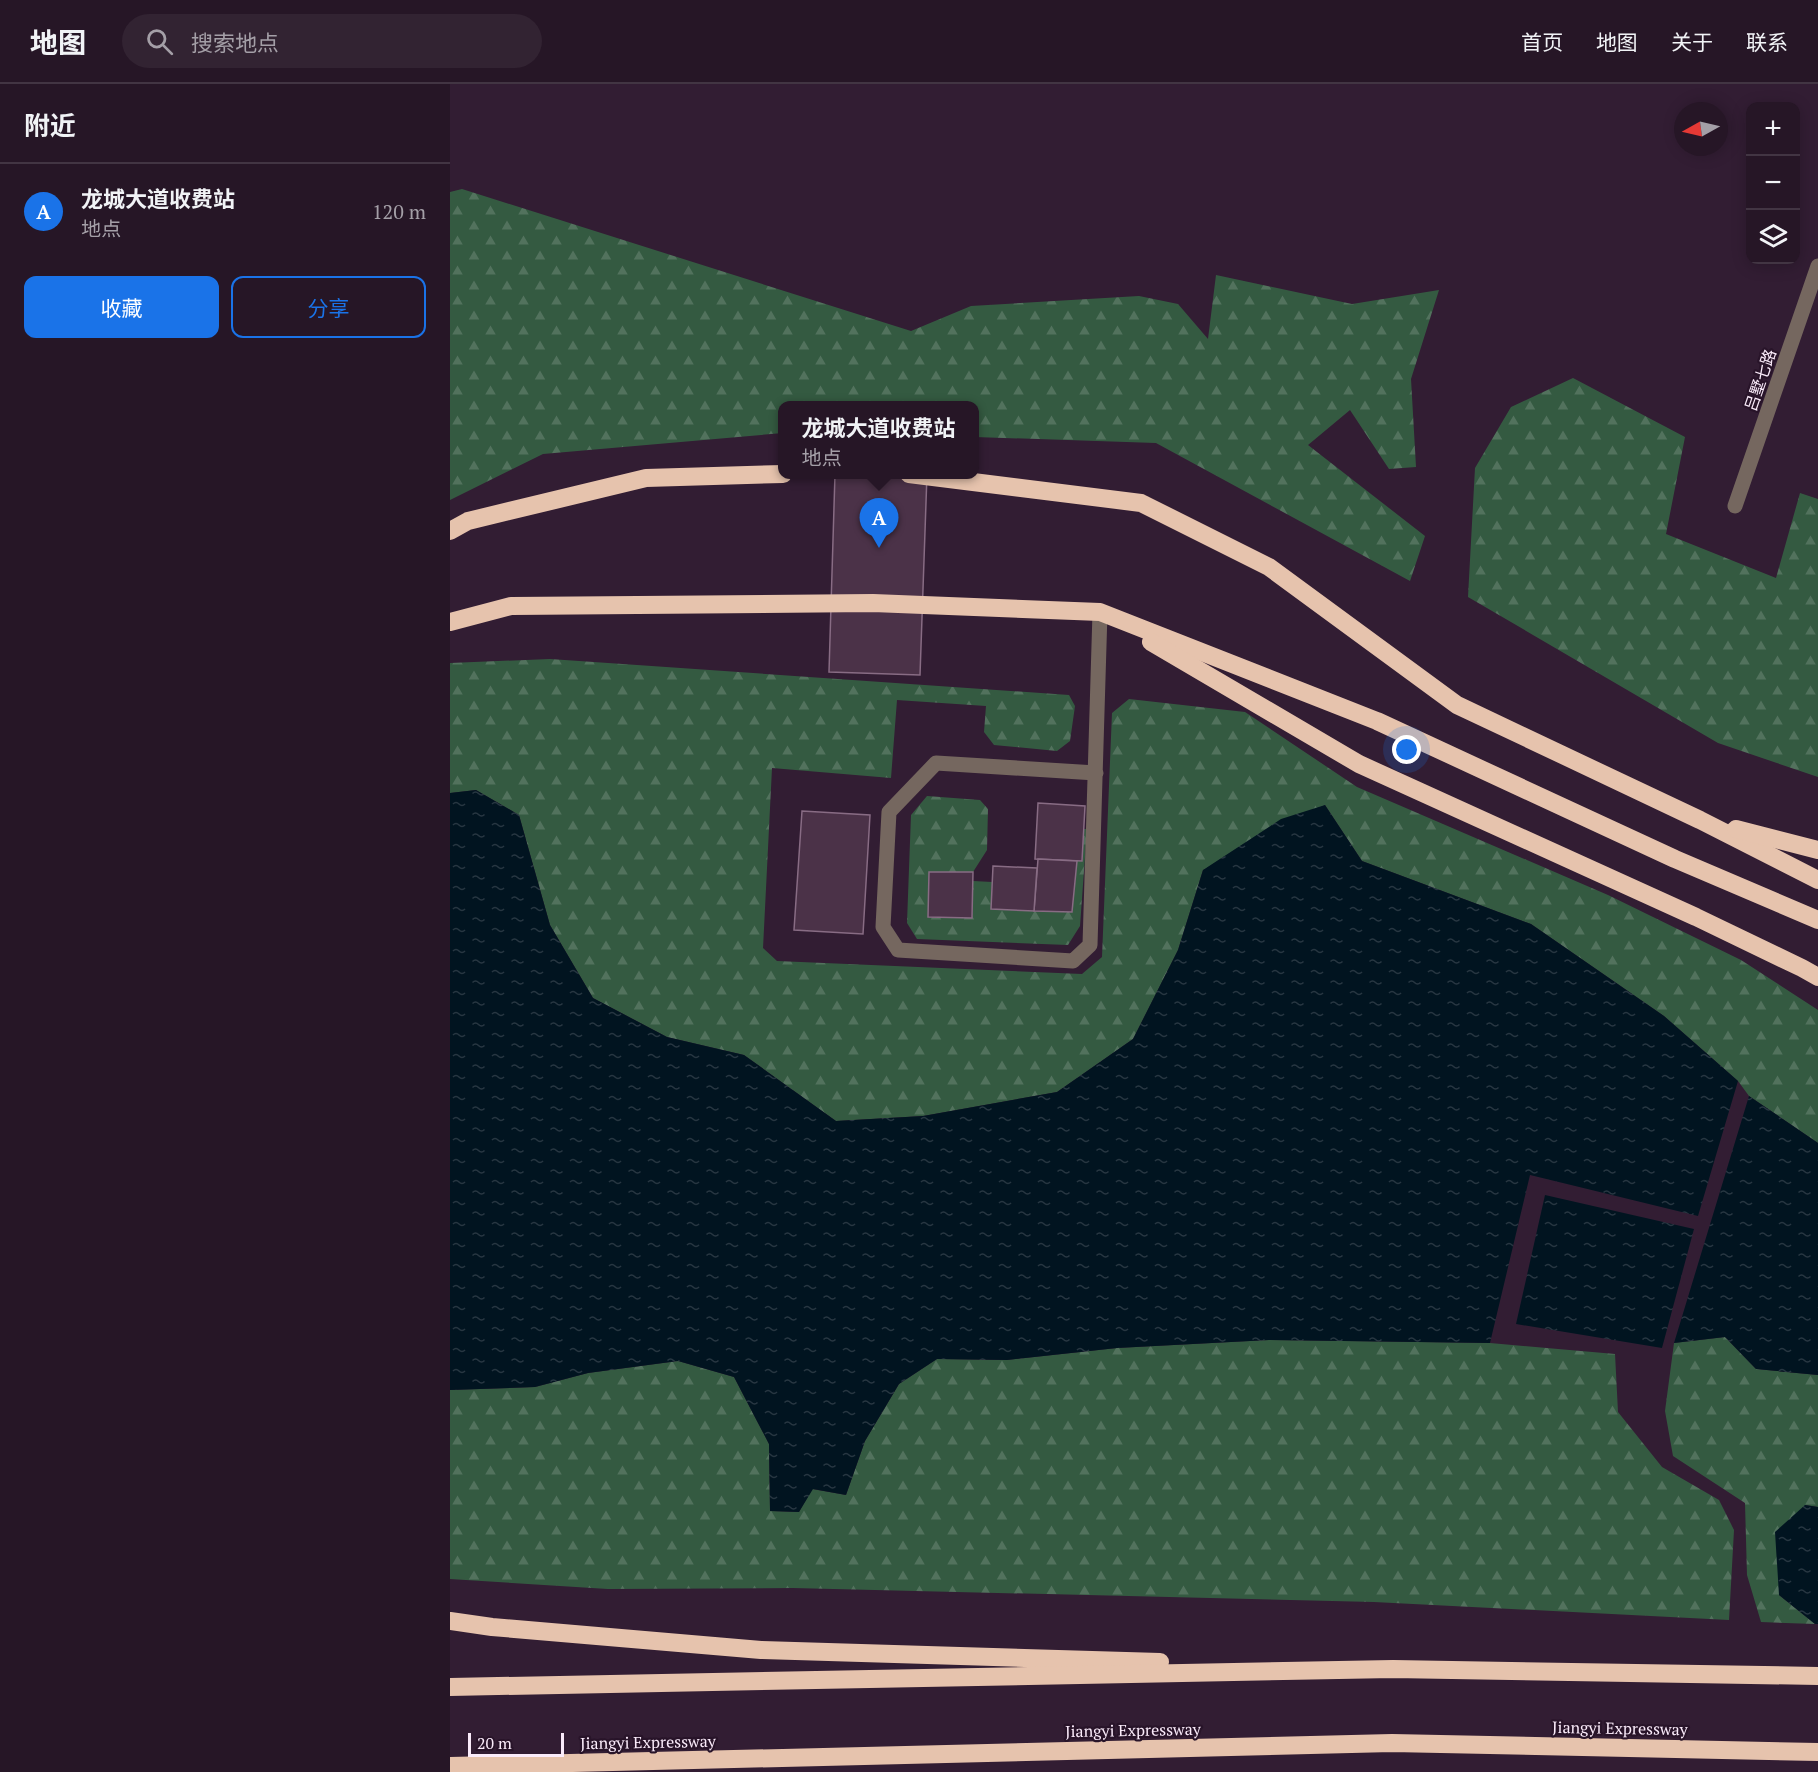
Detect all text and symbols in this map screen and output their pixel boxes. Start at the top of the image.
search box [122,14,542,68]
text: 地图 [30,24,86,61]
icon: search [143,25,176,58]
text: 搜索地点 [191,28,279,57]
text: 首页 [1521,28,1563,56]
text: 地图 [1596,28,1638,56]
text: 关于 [1671,28,1713,56]
text: 联系 [1746,28,1788,56]
north arrow [1674,102,1728,156]
map controls [1746,102,1800,264]
button: + [1746,102,1800,156]
text: 附近 [24,108,76,142]
button: − [1746,156,1800,210]
text: 龙城大道收费站 [81,184,235,213]
text: A [36,198,51,225]
text: 120 m [372,198,426,225]
button: layers [1746,210,1800,264]
text: 地点 [81,215,121,242]
button: 收藏 [24,276,219,338]
button: 分享 [231,276,426,338]
street label: 吕墅七路 [1739,346,1781,414]
popup [778,401,979,479]
text: 龙城大道收费站 [801,413,956,442]
text: 地点 [801,444,841,471]
pin: A [860,498,898,548]
your location [1392,735,1421,764]
street label: Jiangyi Expressway [1552,1716,1689,1740]
street label: Jiangyi Expressway [1065,1718,1202,1742]
scale bar [468,1730,564,1758]
street label: Jiangyi Expressway [580,1730,717,1754]
text: 20 m [477,1732,512,1754]

